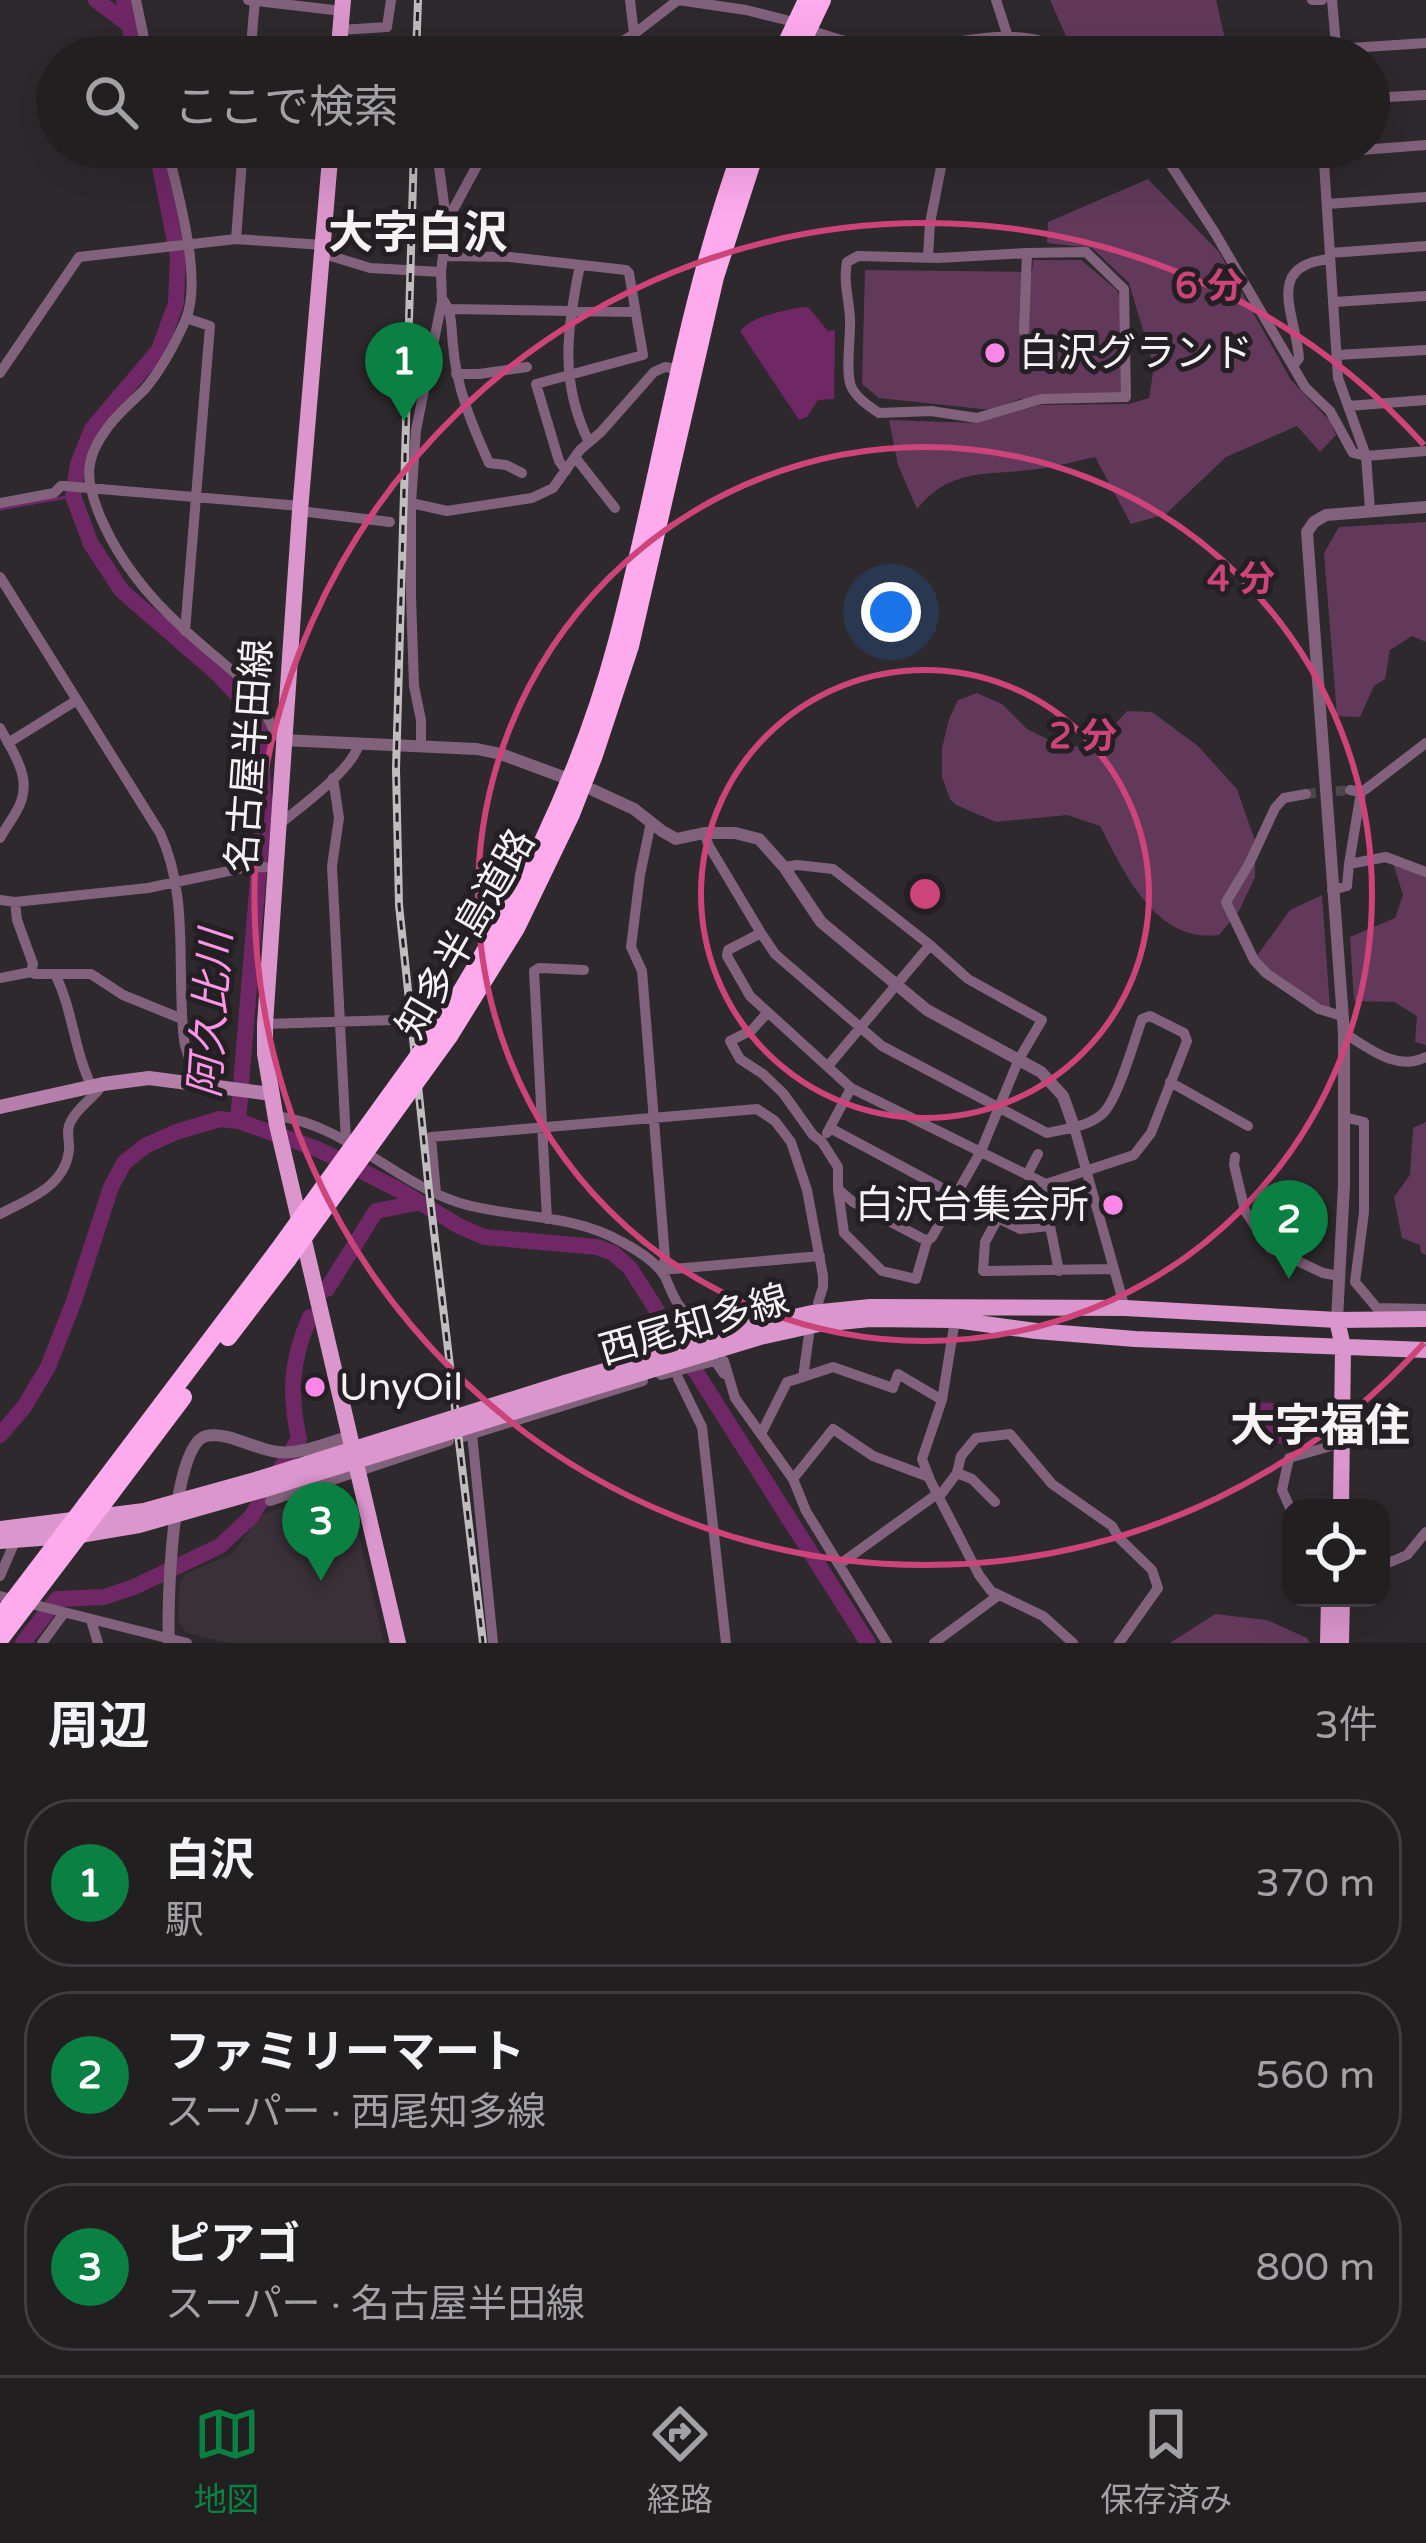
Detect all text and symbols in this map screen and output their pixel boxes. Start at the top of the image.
search box [36,36,1390,168]
icon: search [78,69,144,135]
text: ここで検索 [174,81,399,135]
district label: 大字白沢 [328,207,508,261]
text: 6 分 [1175,265,1243,308]
pin: 1 [365,322,443,421]
place label: 白沢グランド [1019,330,1253,377]
marker: 白沢グランド [982,340,1008,366]
text: 4 分 [1207,558,1275,601]
your location [861,582,921,642]
street label: 名古屋半田線 [218,638,282,874]
text: 2 分 [1049,715,1117,758]
street label: 知多半島道路 [387,821,545,1047]
centre of rings [904,873,946,915]
water label: 阿久比川 [180,924,243,1100]
pin: 2 [1250,1180,1328,1279]
place label: 白沢台集会所 [855,1182,1089,1229]
marker: 白沢台集会所 [1100,1192,1126,1218]
street label: 西尾知多線 [594,1276,794,1374]
place label: UnyOil [339,1364,463,1411]
marker: UnyOil [302,1374,328,1400]
district label: 大字福住 [1230,1400,1410,1454]
pin: 3 [282,1482,360,1581]
map controls [1282,1499,1390,1607]
button: locate [1282,1499,1390,1607]
text: 周辺 [48,1696,150,1758]
text: 3件 [1315,1702,1378,1749]
text: 白沢 [165,1834,255,1888]
text: 1 [78,1860,102,1907]
text: 370 m [1256,1860,1375,1907]
text: 駅 [165,1897,204,1944]
text: ファミリーマート [165,2026,525,2080]
text: 2 [78,2052,102,2099]
text: 560 m [1256,2052,1375,2099]
text: スーパー · 西尾知多線 [165,2089,546,2136]
text: ピアゴ [165,2218,300,2272]
text: 3 [78,2244,102,2291]
text: 800 m [1256,2244,1375,2291]
text: スーパー · 名古屋半田線 [165,2281,585,2328]
tab: 地図 [194,2401,260,2521]
tab: 経路 [647,2401,713,2521]
tab: 保存済み [1100,2401,1232,2521]

